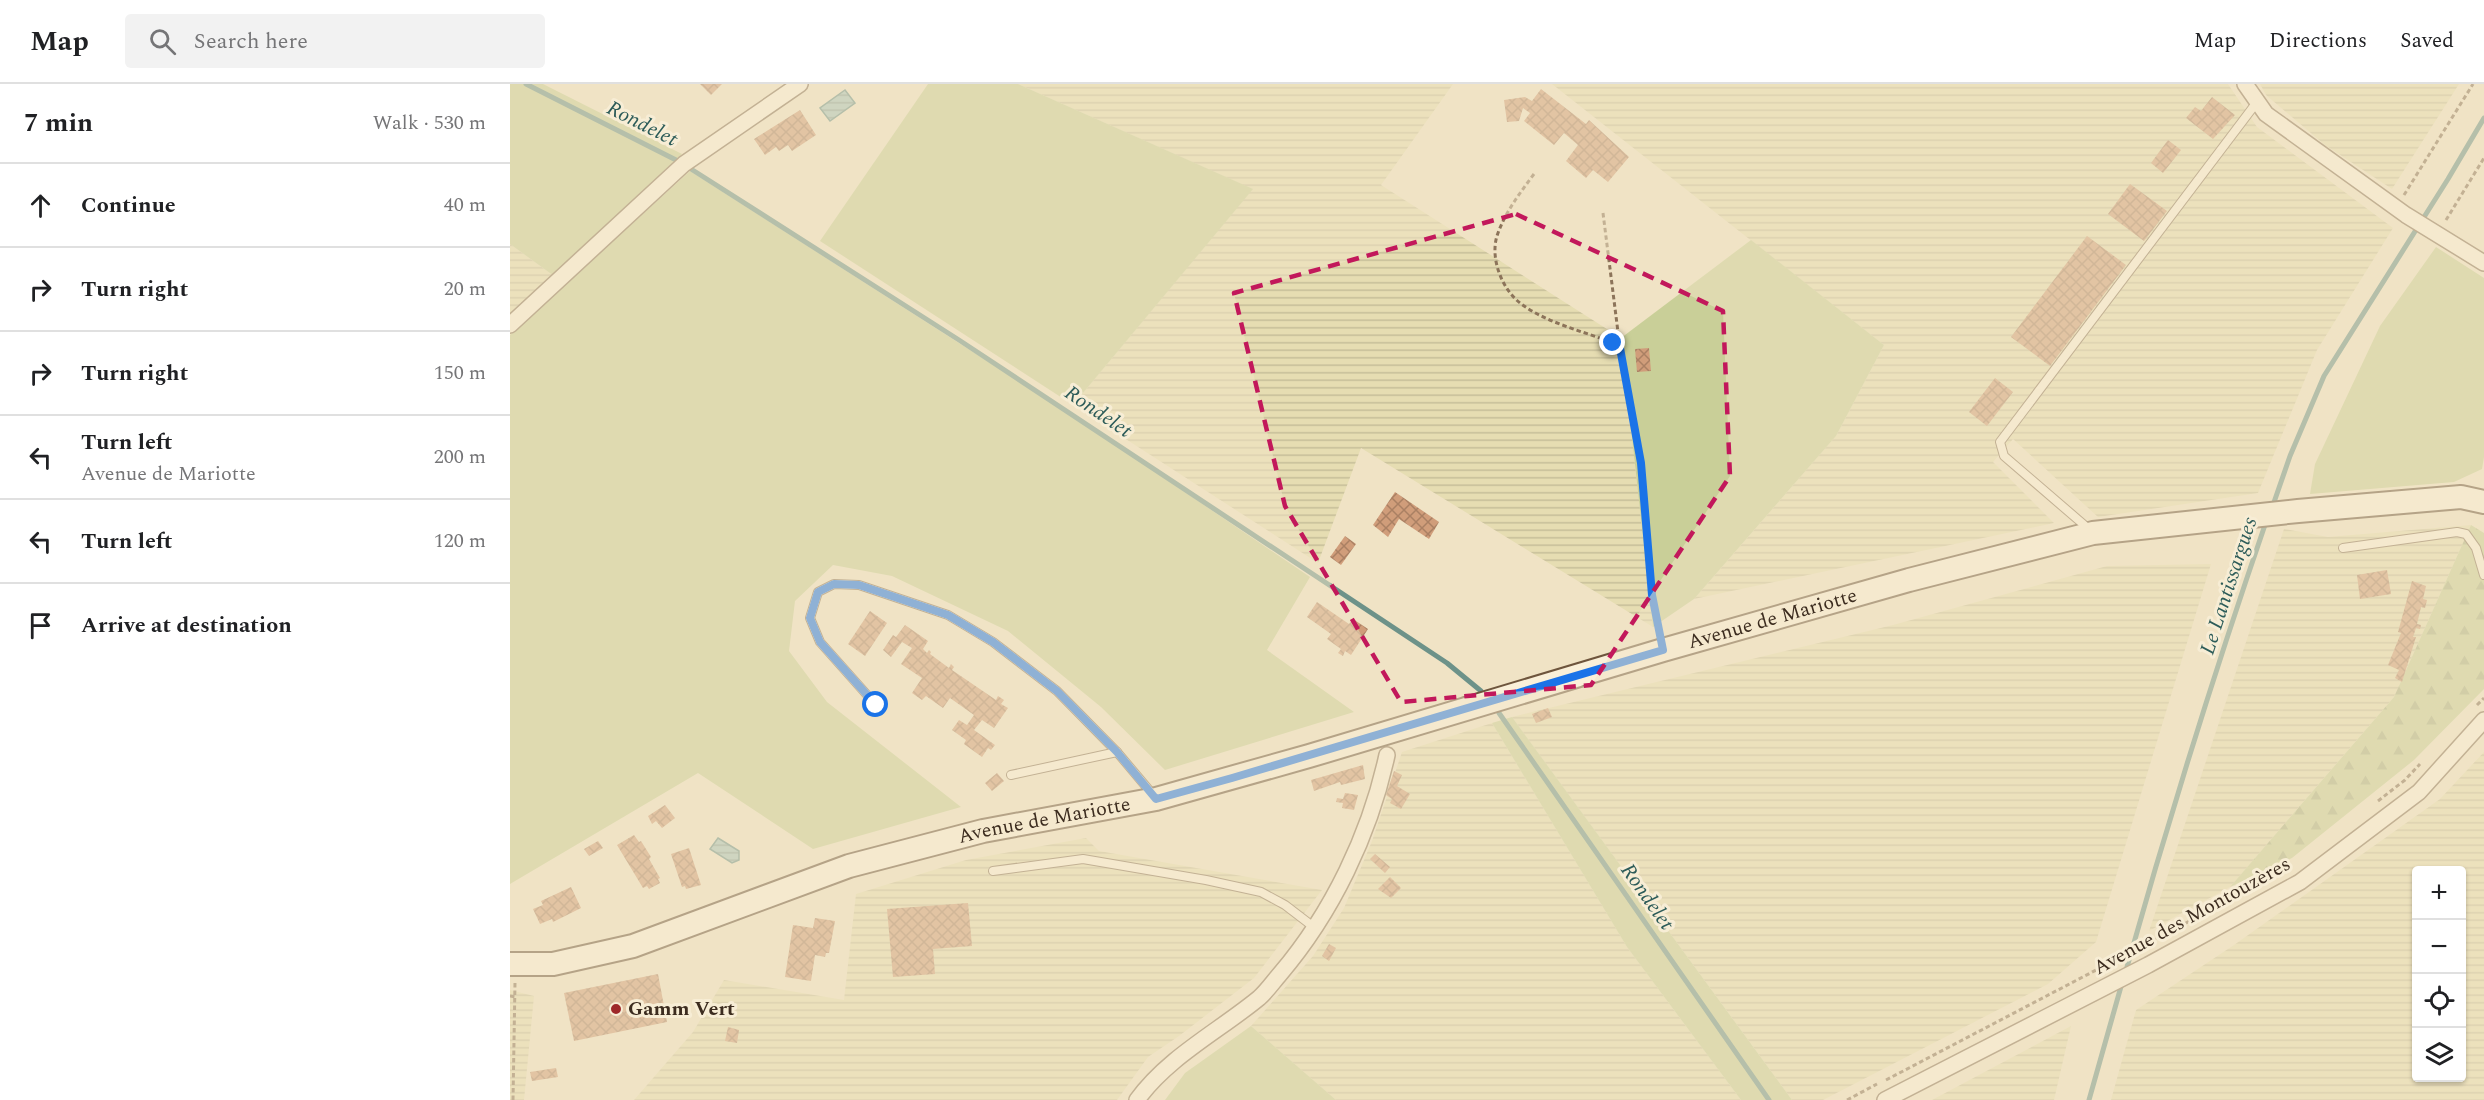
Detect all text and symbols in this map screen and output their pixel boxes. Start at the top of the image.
search box [125,14,545,68]
text: Map [30,20,89,63]
icon: search [146,25,179,58]
text: Search here [194,25,308,58]
text: Map [2194,25,2236,57]
text: Directions [2269,25,2367,57]
text: Saved [2400,25,2454,57]
water label: Rondelet [601,93,683,156]
text: 7 min [24,103,93,143]
text: Walk · 530 m [373,108,486,138]
icon: ahead [24,189,57,222]
text: Continue [81,189,176,222]
text: 40 m [444,190,486,220]
icon: right [24,273,57,306]
text: Turn right [81,273,188,306]
text: 20 m [444,274,486,304]
route end [1599,329,1625,355]
icon: right [24,357,57,390]
text: Turn right [81,357,188,390]
text: 150 m [434,358,486,388]
water label: Rondelet [1058,378,1139,447]
text: Turn left [81,426,173,459]
icon: left [24,441,57,474]
text: 200 m [434,442,486,472]
text: Avenue de Mariotte [81,459,256,489]
water label: Le Lantissargues [2192,513,2266,659]
icon: left [24,525,57,558]
text: Turn left [81,525,173,558]
text: 120 m [434,526,486,556]
street label: Avenue de Mariotte [1684,581,1861,657]
icon: arrive [24,609,57,642]
text: Arrive at destination [81,609,292,642]
route start [862,691,888,717]
street label: Avenue de Mariotte [955,789,1133,852]
street label: Avenue des Montouzères [2088,849,2296,983]
water label: Rondelet [1612,857,1682,938]
map controls [2412,866,2466,1082]
button: + [2412,866,2466,920]
button: − [2412,920,2466,974]
button: locate [2412,974,2466,1028]
place label: Gamm Vert [628,994,735,1024]
marker: Gamm Vert [609,1002,623,1016]
button: layers [2412,1028,2466,1082]

